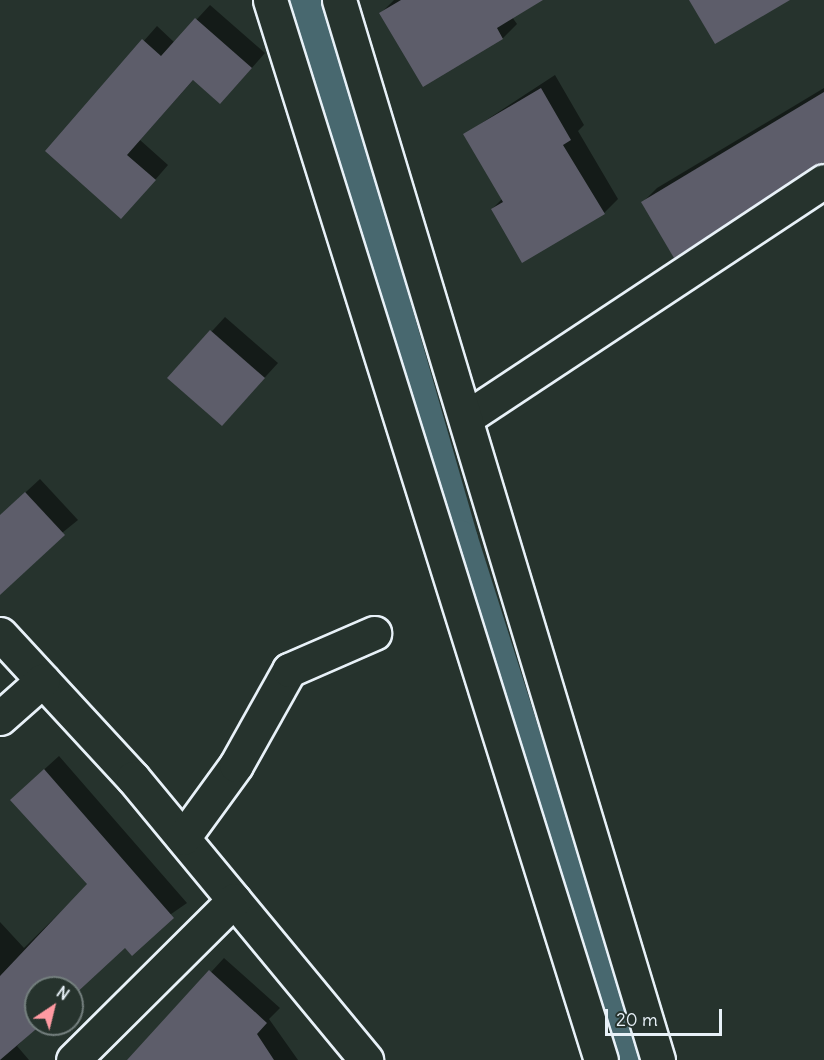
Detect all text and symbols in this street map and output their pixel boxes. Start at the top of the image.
north arrow [24,976,84,1036]
text: N [53,982,73,1004]
scale bar [608,997,725,1035]
text: 20 m [616,1008,658,1031]

